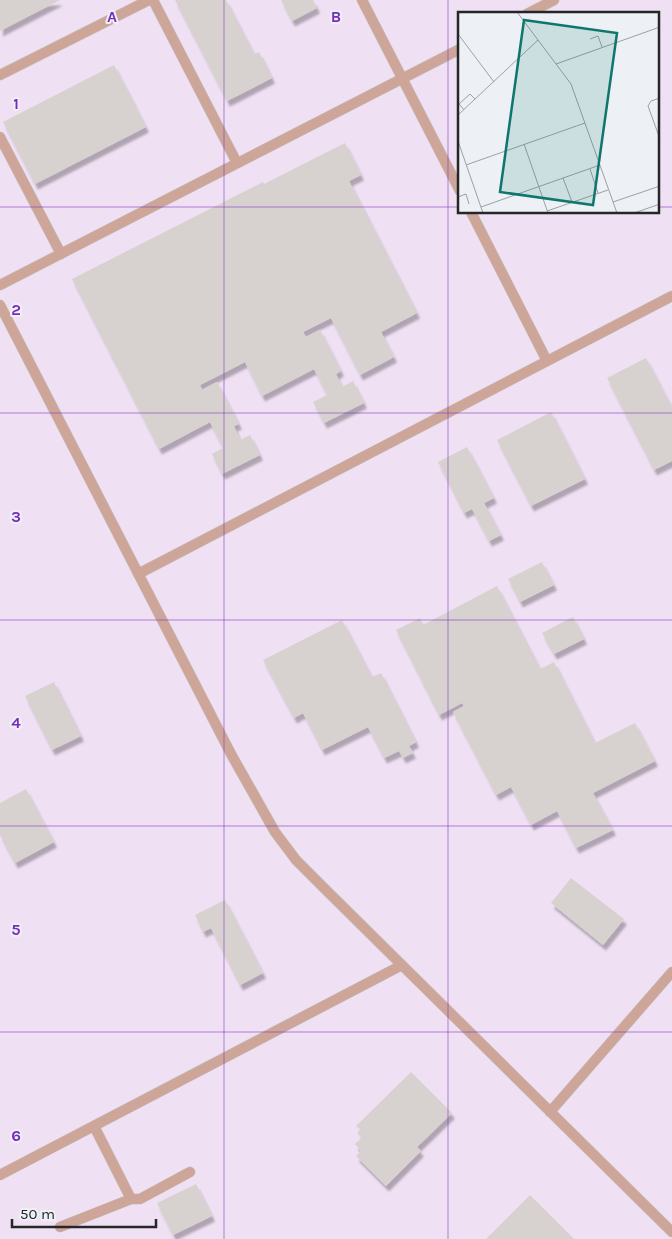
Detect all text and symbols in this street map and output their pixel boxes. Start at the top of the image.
text: A [107,7,117,26]
text: B [331,7,341,26]
inset map [458,12,660,214]
text: 1 [13,94,19,113]
text: 2 [11,300,21,319]
text: 3 [11,507,21,526]
text: 4 [11,713,21,732]
text: 5 [11,920,21,939]
text: 6 [11,1126,21,1145]
scale bar [12,1196,156,1228]
text: 50 m [20,1205,55,1223]

